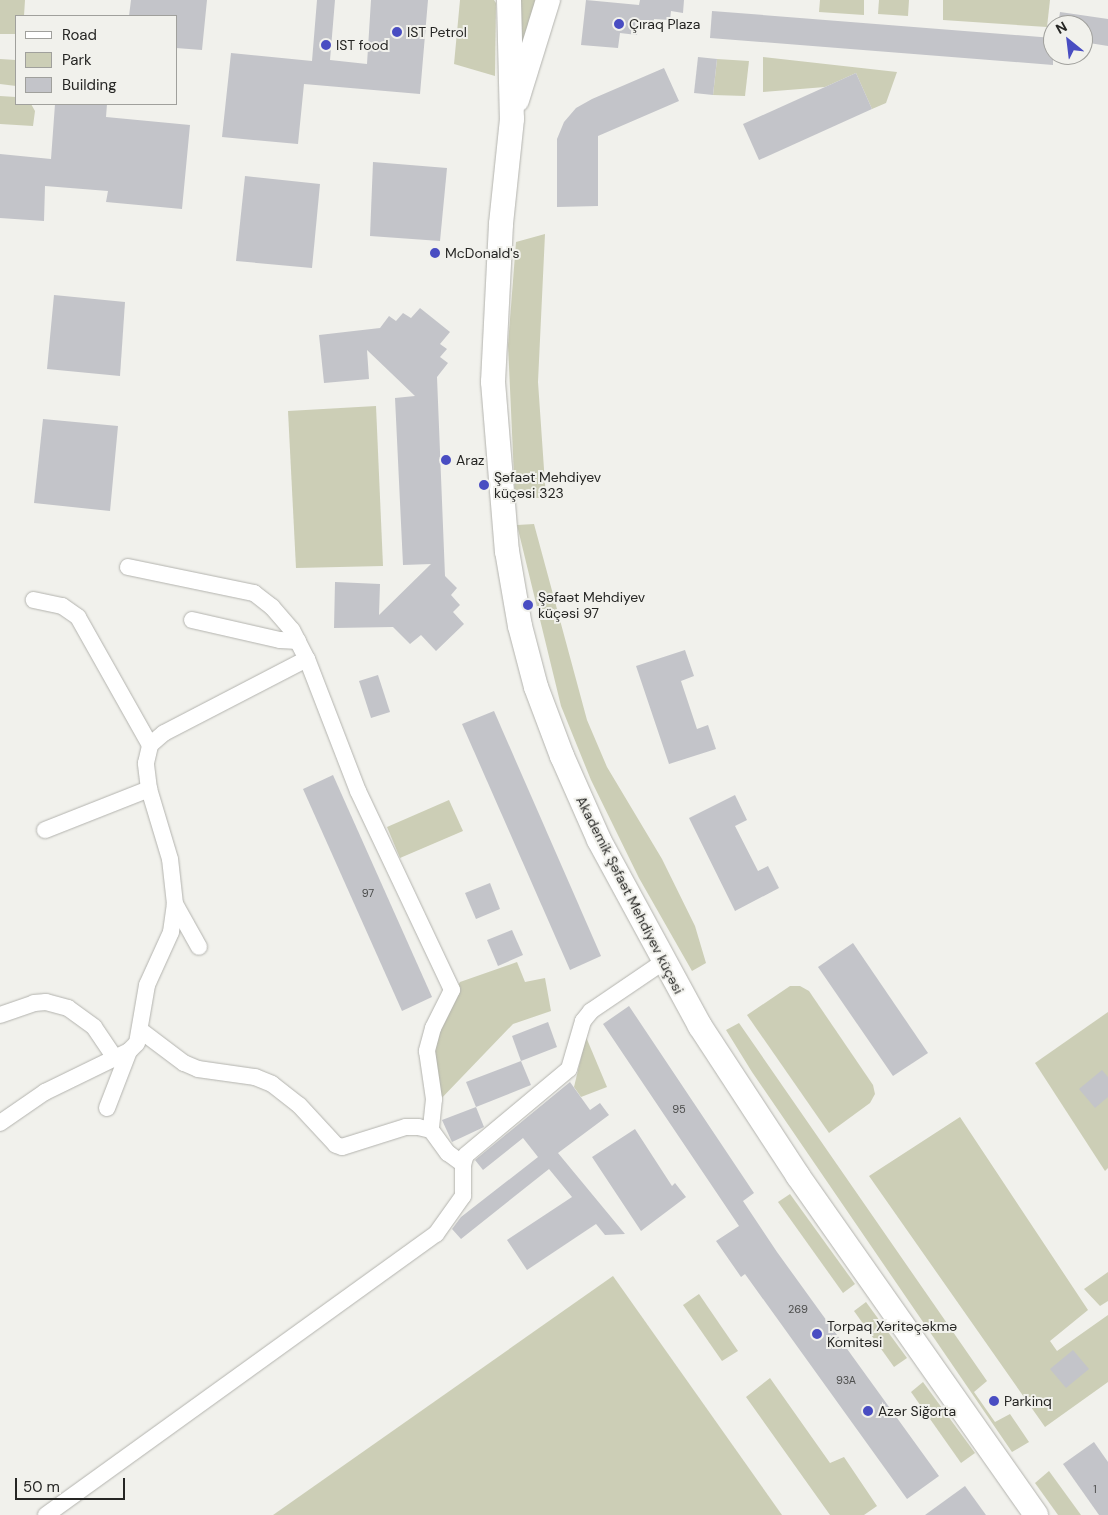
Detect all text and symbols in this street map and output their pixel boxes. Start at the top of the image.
legend [15,15,178,105]
north arrow [1043,15,1093,65]
place label: Çıraq Plaza [629,16,700,32]
text: N [1052,17,1070,38]
marker: Çıraq Plaza [613,18,625,30]
place label: IST Petrol [407,24,467,40]
text: Road [62,25,97,45]
marker: IST Petrol [391,26,403,38]
place label: IST food [336,37,389,53]
marker: IST food [320,39,332,51]
text: Park [62,50,92,70]
text: Building [62,75,117,95]
place label: McDonald's [445,245,520,261]
marker: McDonald's [429,247,441,259]
place label: Araz [456,452,485,468]
marker: Araz [440,454,452,466]
place label: Şəfaət Mehdiyev küçəsi 323 [494,469,601,502]
marker: Şəfaət Mehdiyev küçəsi 323 [478,479,490,491]
place label: Şəfaət Mehdiyev küçəsi 97 [538,589,645,622]
marker: Şəfaət Mehdiyev küçəsi 97 [522,599,534,611]
street label: Akademik Şəfaət Mehdiyev küçəsi [573,793,687,997]
house number: 97 [362,886,374,900]
house number: 95 [672,1102,686,1116]
house number: 269 [788,1302,808,1316]
place label: Torpaq Xəritəçəkmə Komitəsi [827,1318,957,1350]
marker: Torpaq Xəritəçəkmə Komitəsi [811,1328,823,1340]
house number: 93A [836,1373,856,1387]
place label: Parkinq [1004,1393,1052,1409]
marker: Parkinq [988,1395,1000,1407]
place label: Azər Siğorta [878,1403,956,1419]
marker: Azər Siğorta [862,1405,874,1417]
scale bar [18,1468,128,1500]
text: 50 m [23,1477,60,1497]
house number: 1 [1093,1482,1097,1496]

